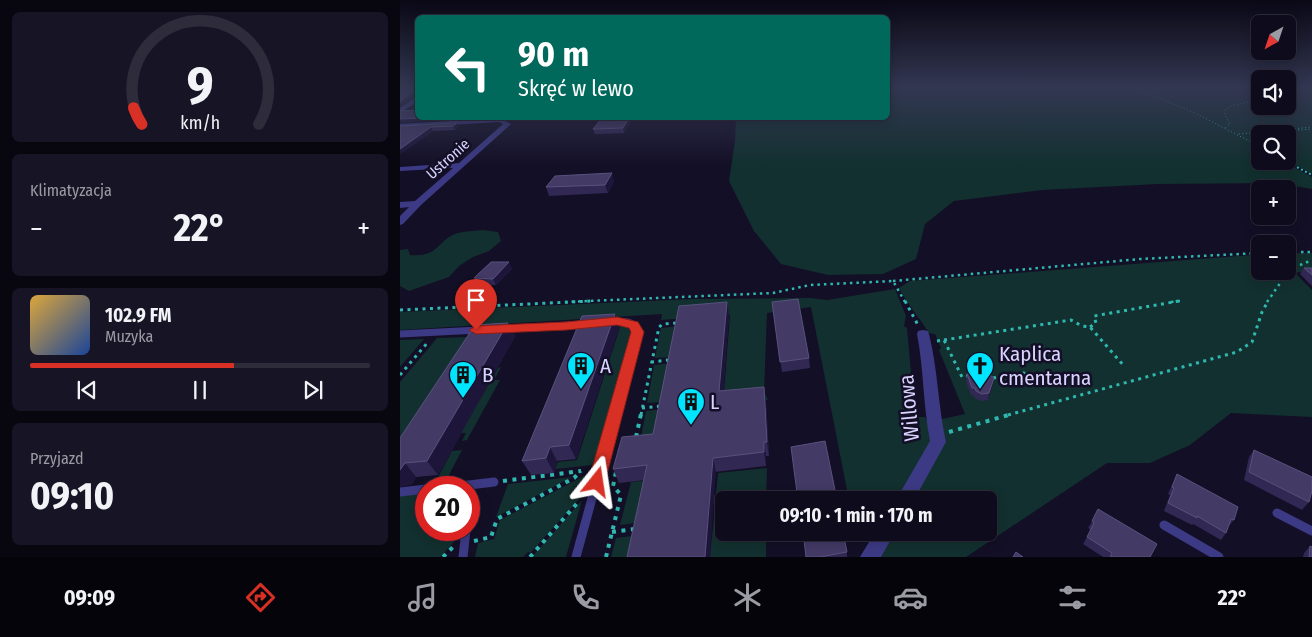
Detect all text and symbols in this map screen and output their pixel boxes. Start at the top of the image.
north arrow [1251,15,1296,60]
map controls [1251,15,1296,280]
text: 90 m [518,33,589,75]
icon: left [435,35,500,100]
text: 9 [187,54,213,117]
button: sound [1251,70,1296,115]
text: Skręć w lewo [518,75,634,102]
text: km/h [180,112,220,134]
button: search [1251,125,1296,170]
street label: Ustronie [423,135,473,183]
button: + [1251,180,1296,225]
text: Klimatyzacja [30,181,112,200]
text: 22° [173,205,226,251]
text: − [30,212,43,245]
text: + [357,212,370,245]
button: − [1251,235,1296,280]
pin [455,279,497,330]
icon: arrive [462,286,490,314]
text: 102.9 FM [105,304,171,327]
text: Muzyka [105,327,153,346]
place label: Kaplica cmentarna [999,341,1091,391]
building icon: A [566,351,596,390]
church icon: Kaplica cmentarna [965,351,995,390]
place label: A [600,353,611,379]
building icon: B [448,360,478,399]
place label: B [482,362,494,388]
street label: Willowa [893,374,925,442]
icon: previous [73,376,101,404]
icon: pause [186,376,214,404]
icon: next [299,376,327,404]
building icon: L [676,387,706,426]
place label: L [710,389,720,415]
text: Przyjazd [30,449,84,468]
position arrow [570,455,622,507]
text: 09:10 [30,473,114,519]
speed limit sign: 20 [415,476,480,541]
text: 09:10 · 1 min · 170 m [780,504,932,527]
icon: directions [243,580,278,615]
icon: music [405,580,440,615]
icon: phone [568,580,603,615]
icon: climate [730,580,765,615]
icon: car [893,580,928,615]
icon: filters [1055,580,1090,615]
text: 09:09 [64,584,115,611]
text: 22° [1217,584,1248,611]

